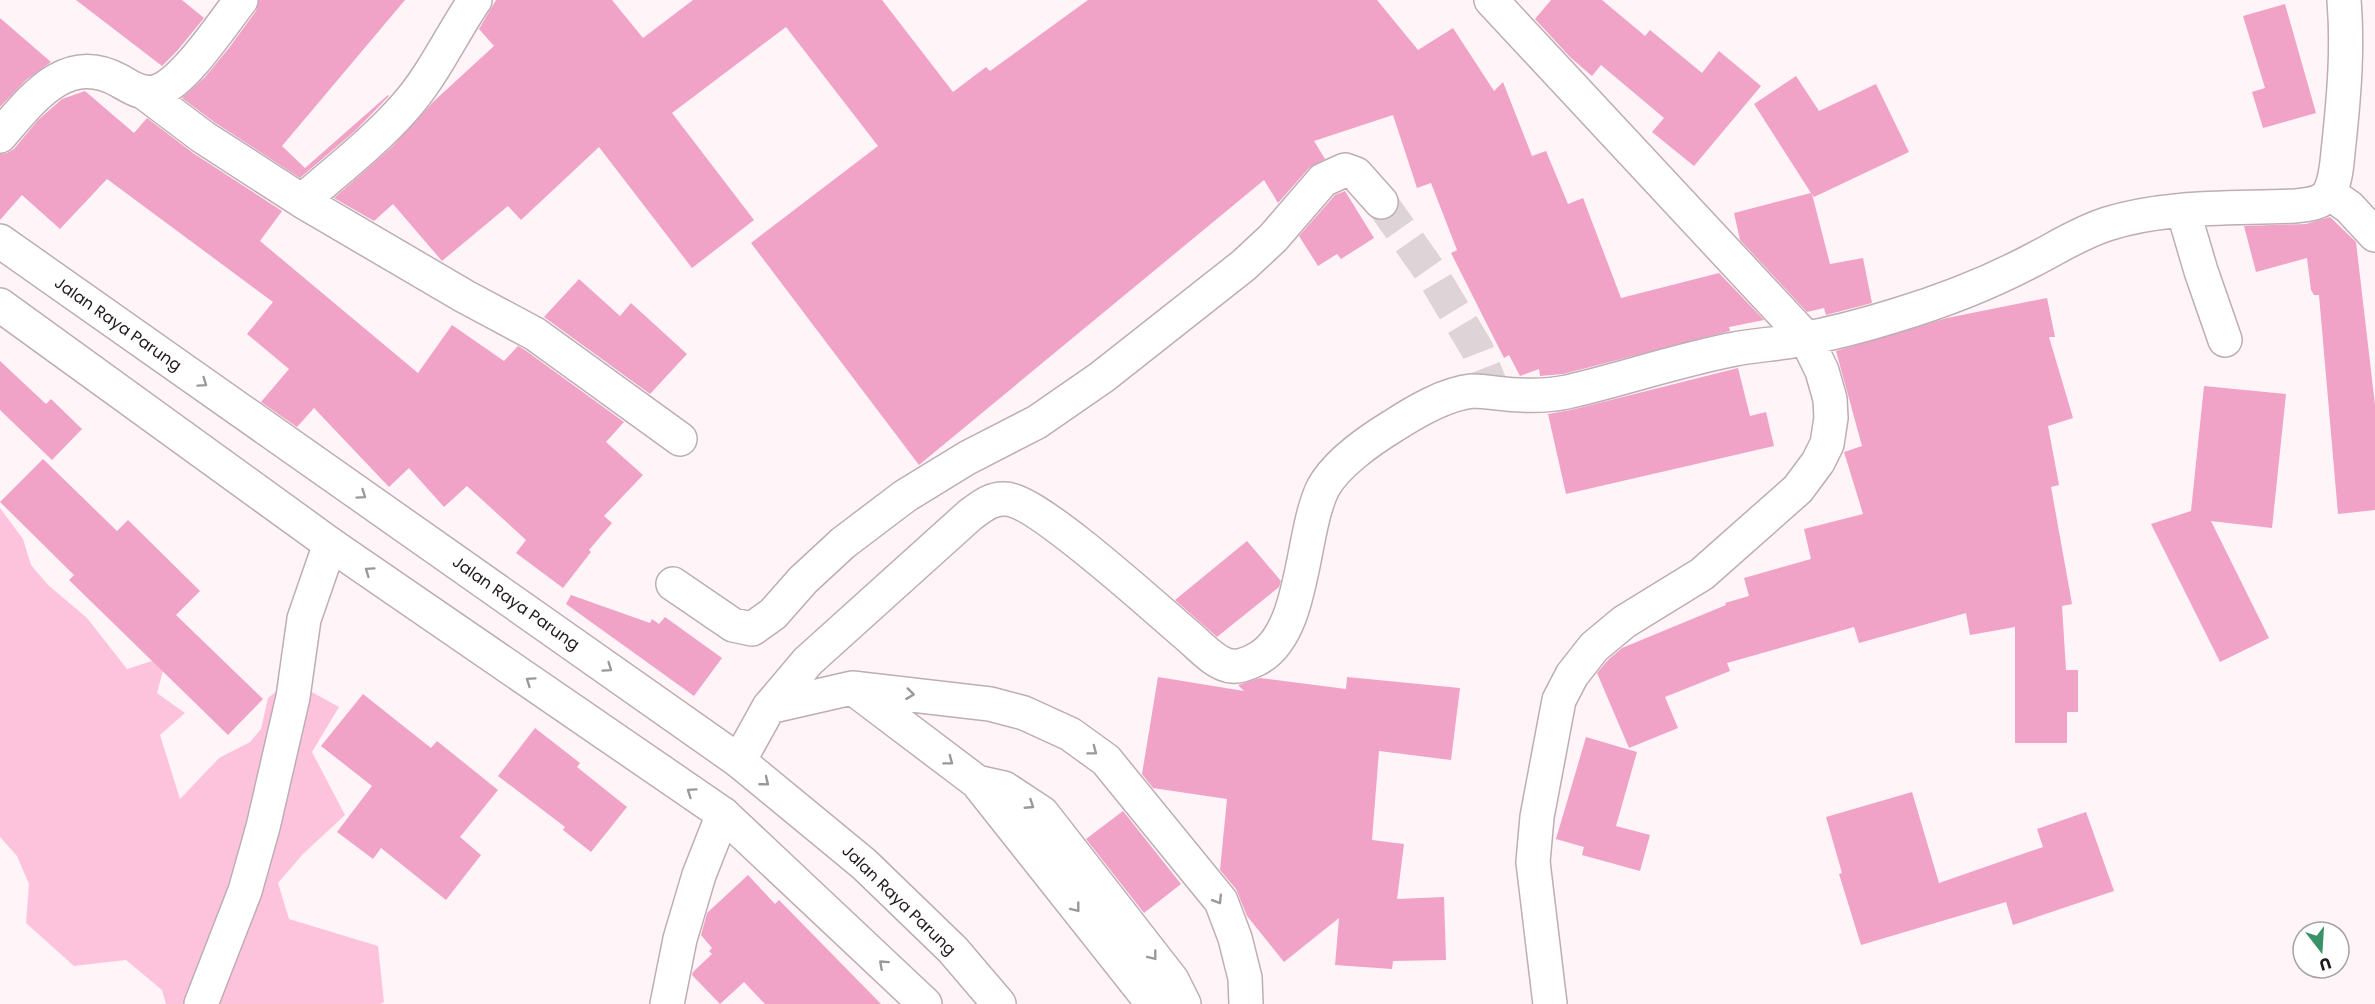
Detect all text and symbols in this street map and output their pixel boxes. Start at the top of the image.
street label: Jalan Raya Parung [50,271,186,377]
one-way arrow [196,376,207,387]
one-way arrow [356,488,367,499]
street label: Jalan Raya Parung [448,550,584,656]
one-way arrow [365,567,376,578]
one-way arrow [601,661,612,672]
one-way arrow [526,677,537,688]
one-way arrow [906,688,915,700]
one-way arrow [1087,744,1098,755]
one-way arrow [942,754,953,765]
one-way arrow [758,775,769,786]
one-way arrow [686,788,697,799]
one-way arrow [1023,798,1034,809]
street label: Jalan Raya Parung [837,839,961,961]
one-way arrow [1211,894,1223,904]
one-way arrow [1068,901,1079,912]
north arrow [2291,920,2351,980]
one-way arrow [1146,949,1157,960]
text: U [2316,951,2334,977]
one-way arrow [879,960,890,971]

